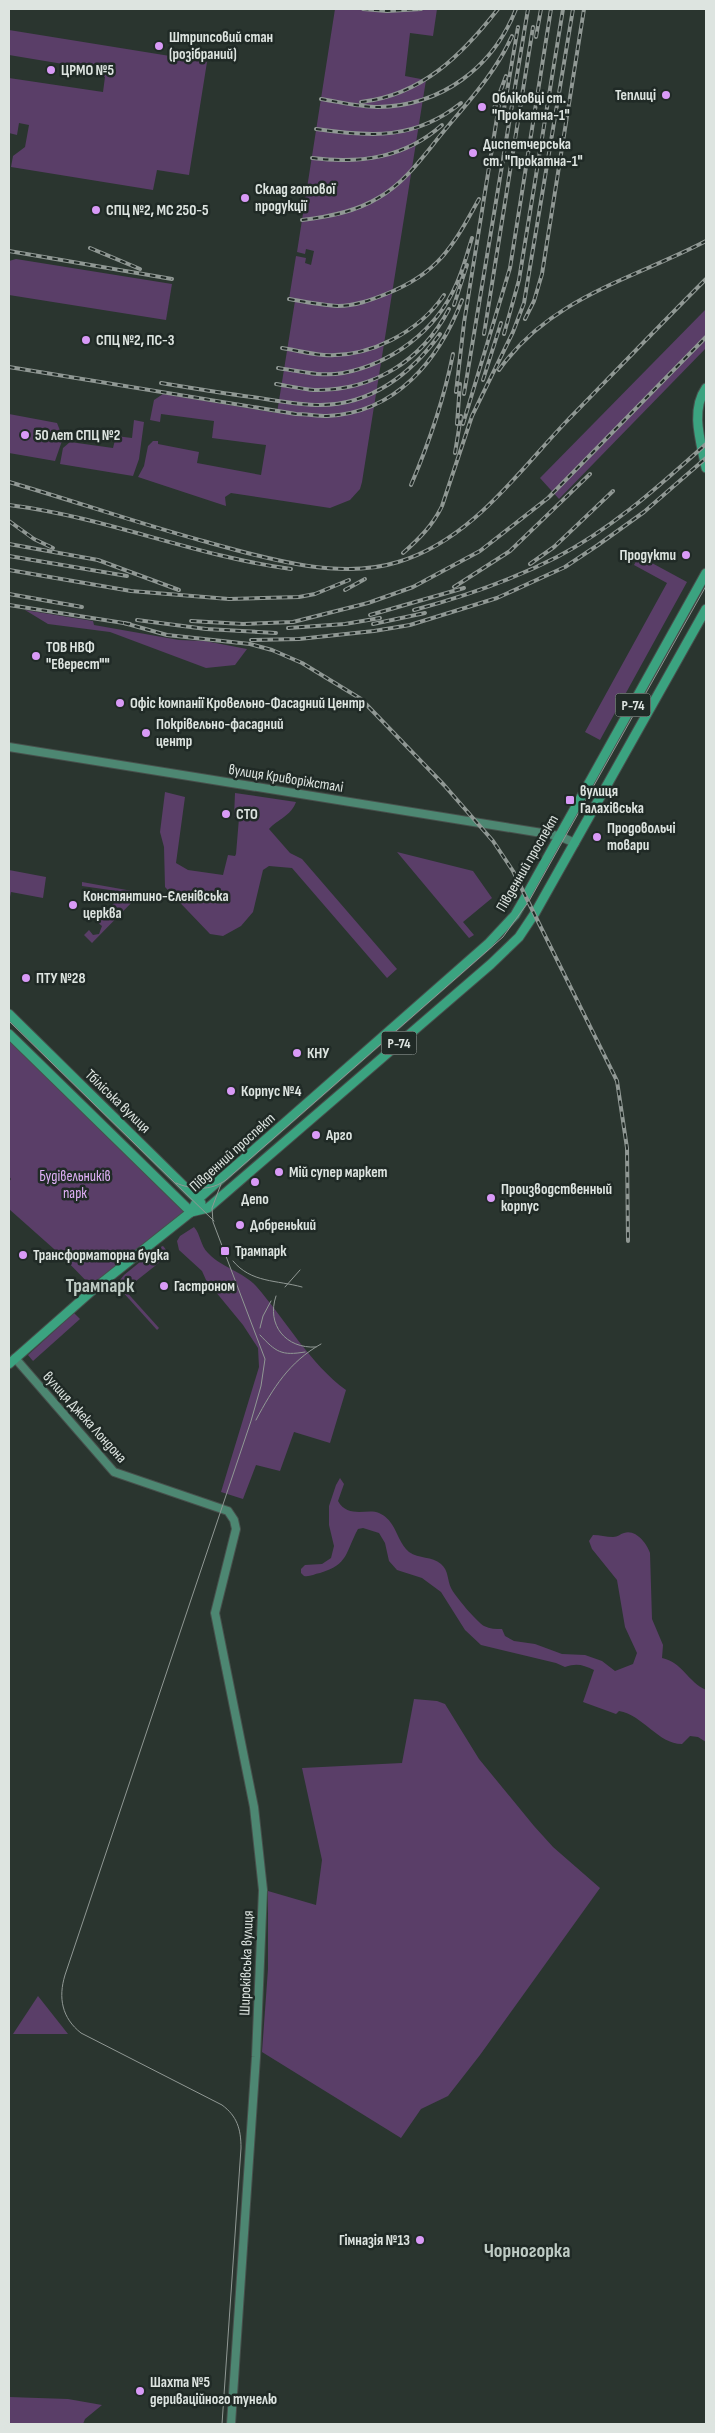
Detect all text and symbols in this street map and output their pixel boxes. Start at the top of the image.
place label: Штрипсовий стан (розібраний) [169,28,273,64]
marker: Штрипсовий стан (розібраний) [153,40,165,52]
place label: ЦРМО №5 [61,61,114,80]
marker: ЦРМО №5 [45,64,57,76]
place label: Теплиці [615,86,656,105]
place label: Обліковці ст. "Прокатна-1" [492,89,570,125]
marker: Теплиці [660,89,672,101]
marker: Обліковці ст. "Прокатна-1" [476,101,488,113]
place label: Диспетчерська ст. "Прокатна-1" [483,135,583,171]
marker: Диспетчерська ст. "Прокатна-1" [467,147,479,159]
place label: Склад готової продукції [255,180,336,216]
marker: Склад готової продукції [239,192,251,204]
place label: СПЦ №2, МС 250-5 [106,201,209,220]
marker: СПЦ №2, МС 250-5 [90,204,102,216]
place label: СПЦ №2, ПС-3 [96,331,175,350]
marker: СПЦ №2, ПС-3 [80,334,92,346]
place label: 50 лет СПЦ №2 [35,426,120,445]
marker: 50 лет СПЦ №2 [19,429,31,441]
place label: Продукти [619,546,676,565]
marker: Продукти [680,549,692,561]
place label: ТОВ НВФ "Еверест"" [46,638,110,674]
marker: ТОВ НВФ "Еверест"" [30,650,42,662]
place label: Офіс компанії Кровельно-Фасадний Центр [130,694,365,713]
road number: Р-74 [616,694,650,716]
marker: Офіс компанії Кровельно-Фасадний Центр [114,697,126,709]
place label: Покрівельно-фасадний центр [156,715,284,751]
marker: Покрівельно-фасадний центр [140,727,152,739]
street label: вулиця Криворіжсталі [227,760,345,797]
place label: вулиця Галахівська [580,782,644,818]
marker: вулиця Галахівська [564,794,576,806]
place label: СТО [236,805,258,824]
marker: СТО [220,808,232,820]
street label: Південний проспект [492,811,563,915]
place label: Продовольчі товари [607,819,676,855]
marker: Продовольчі товари [591,831,603,843]
place label: Констянтино-Єленівська церква [83,887,229,923]
marker: Констянтино-Єленівська церква [67,899,79,911]
place label: ПТУ №28 [36,969,86,988]
marker: ПТУ №28 [20,972,32,984]
road number: Р-74 [382,1032,416,1054]
place label: КНУ [307,1044,329,1063]
marker: КНУ [291,1047,303,1059]
street label: Тбіліська вулиця [81,1065,154,1137]
place label: Корпус №4 [241,1082,301,1101]
marker: Корпус №4 [225,1085,237,1097]
street label: Південний проспект [186,1109,279,1196]
place label: Арго [325,1126,352,1145]
marker: Арго [310,1129,322,1141]
place label: Мій супер маркет [289,1163,388,1182]
marker: Мій супер маркет [273,1166,285,1178]
park label: Будівельників парк [39,1167,111,1203]
marker: Депо [249,1176,261,1188]
place label: Производственный корпус [501,1180,612,1216]
place label: Депо [241,1190,269,1209]
marker: Производственный корпус [485,1192,497,1204]
place label: Добренький [250,1216,316,1235]
marker: Добренький [234,1219,246,1231]
place label: Трампарк [235,1242,287,1261]
marker: Трампарк [219,1245,231,1257]
place label: Трансформаторна будка [33,1246,169,1265]
marker: Трансформаторна будка [17,1249,29,1261]
district label: Трампарк [66,1274,135,1298]
place label: Гастроном [174,1277,235,1296]
marker: Гастроном [158,1280,170,1292]
street label: вулиця Джека Лондона [39,1368,131,1467]
street label: Широківська вулиця [235,1910,258,2016]
place label: Гімназія №13 [339,2231,410,2250]
marker: Гімназія №13 [414,2234,426,2246]
district label: Чорногорка [484,2239,570,2263]
place label: Шахта №5 дериваційного тунелю [150,2373,277,2409]
marker: Шахта №5 дериваційного тунелю [134,2385,146,2397]

